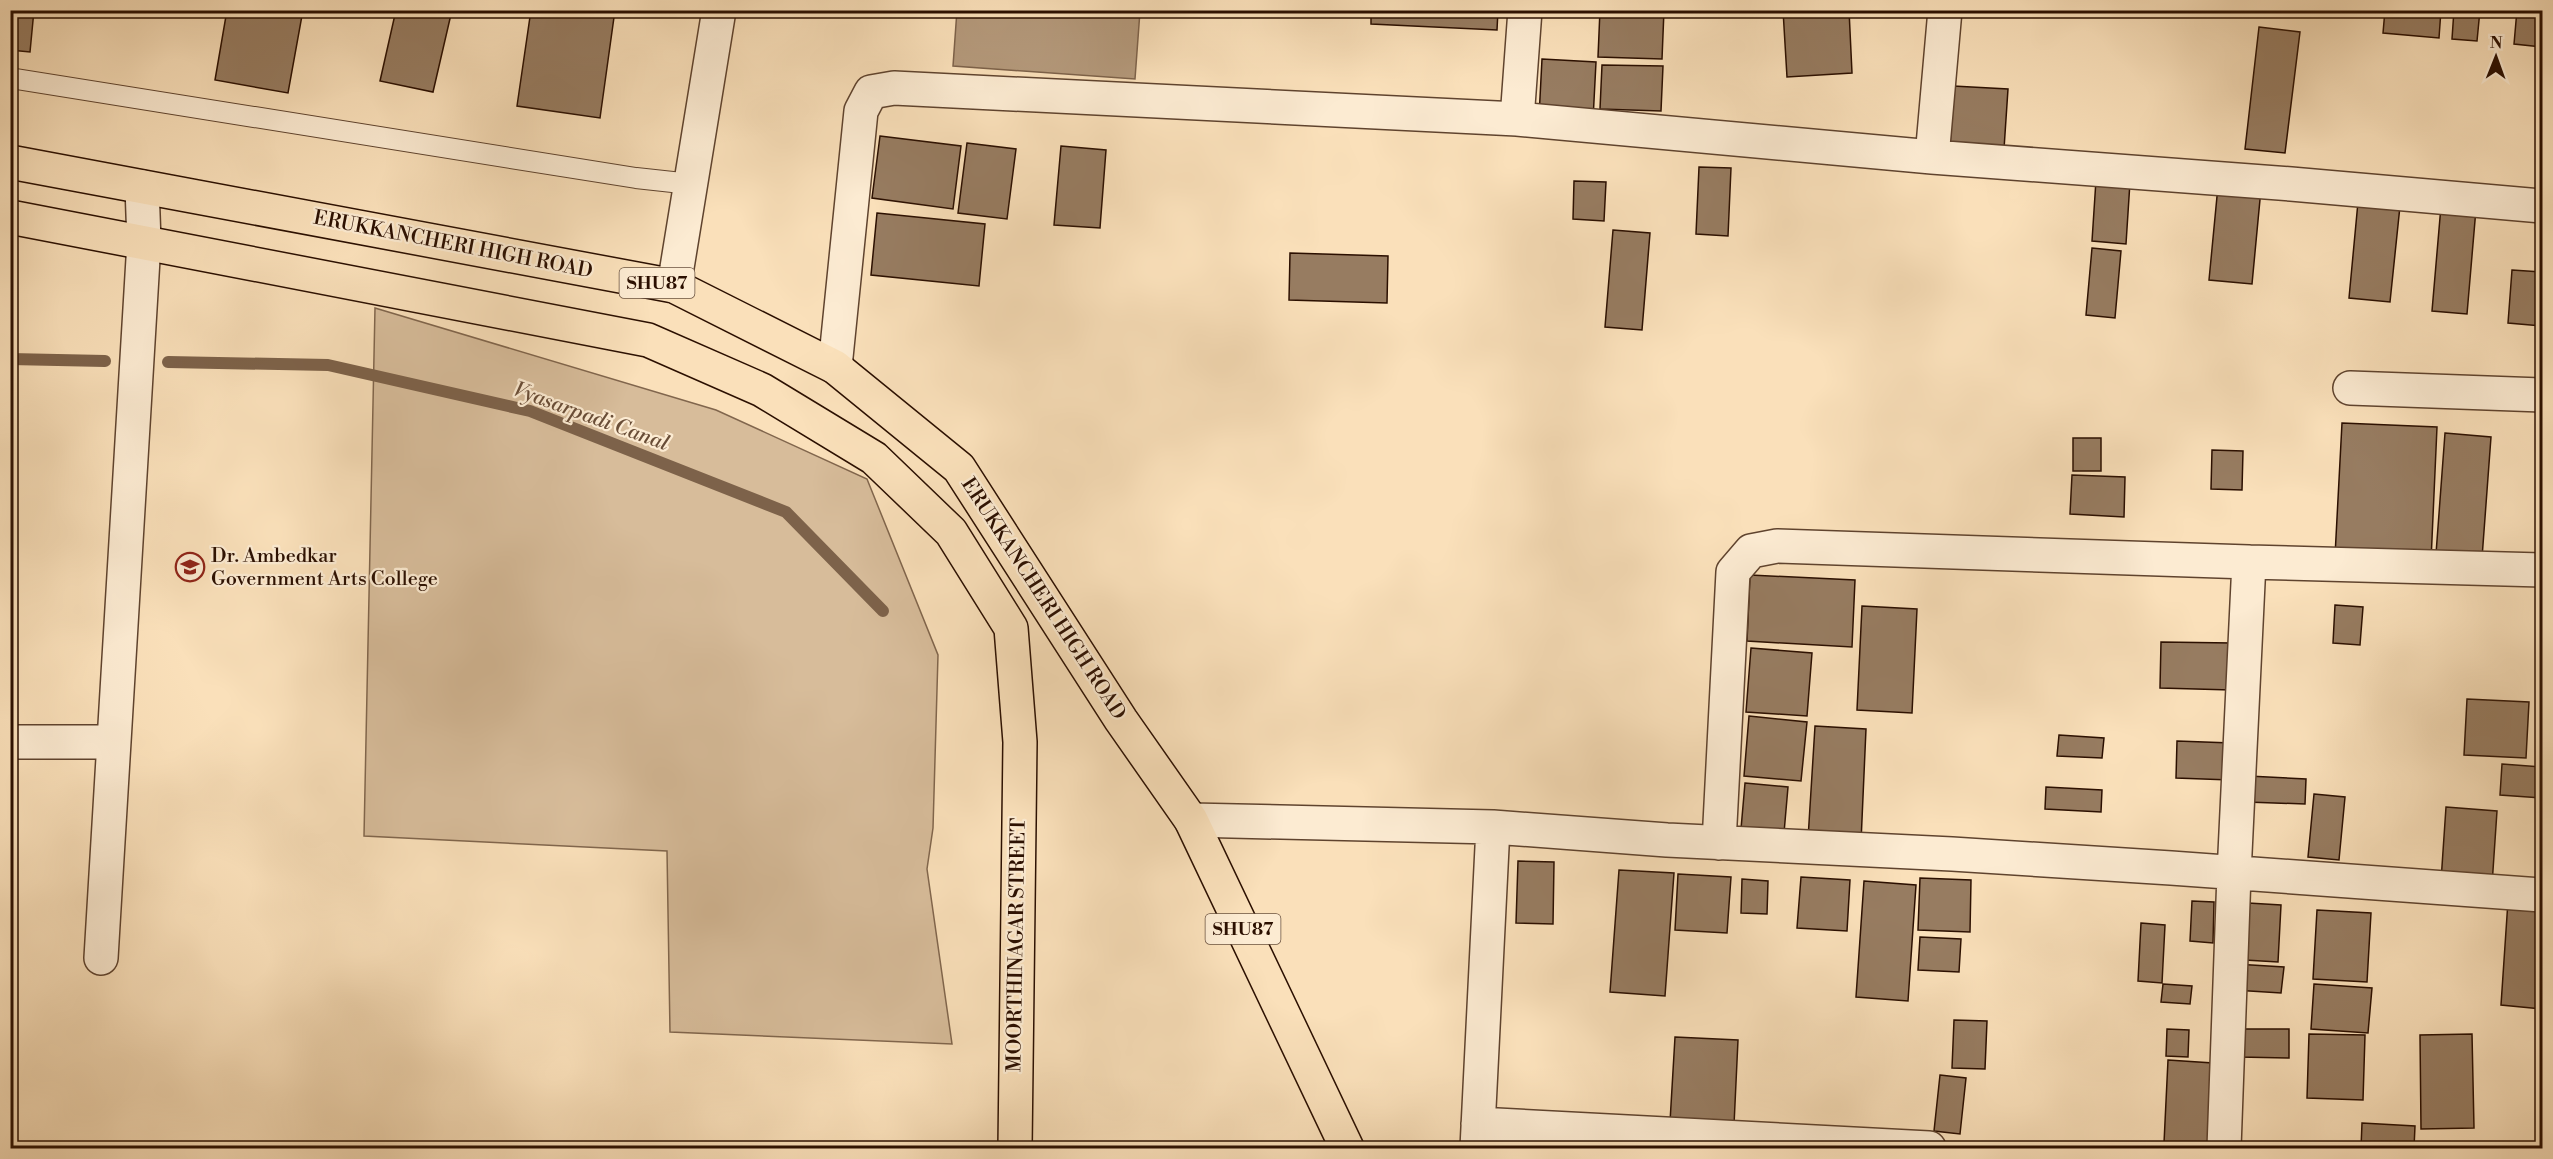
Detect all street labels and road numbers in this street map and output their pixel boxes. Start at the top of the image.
street label: ERUKKANCHERI HIGH ROAD [311,206,595,284]
road number: SHU87 [620,268,694,298]
street label: ERUKKANCHERI HIGH ROAD [955,473,1131,725]
street label: MOORTHINAGAR STREET [1002,818,1032,1072]
road number: SHU87 [1206,914,1280,944]

